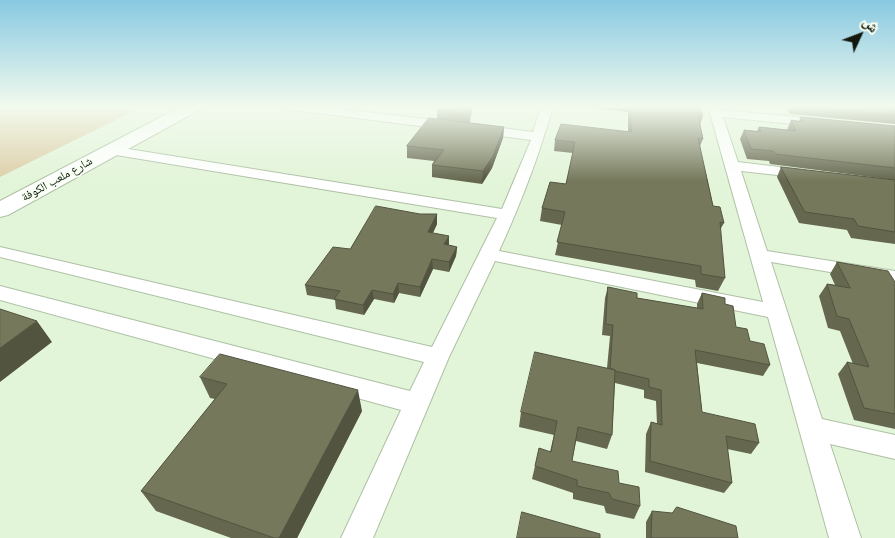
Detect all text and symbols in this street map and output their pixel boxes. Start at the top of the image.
north arrow [835,10,885,60]
text: ش [860,14,882,36]
street label: شارع ملعب الكوفة [19,154,95,204]

